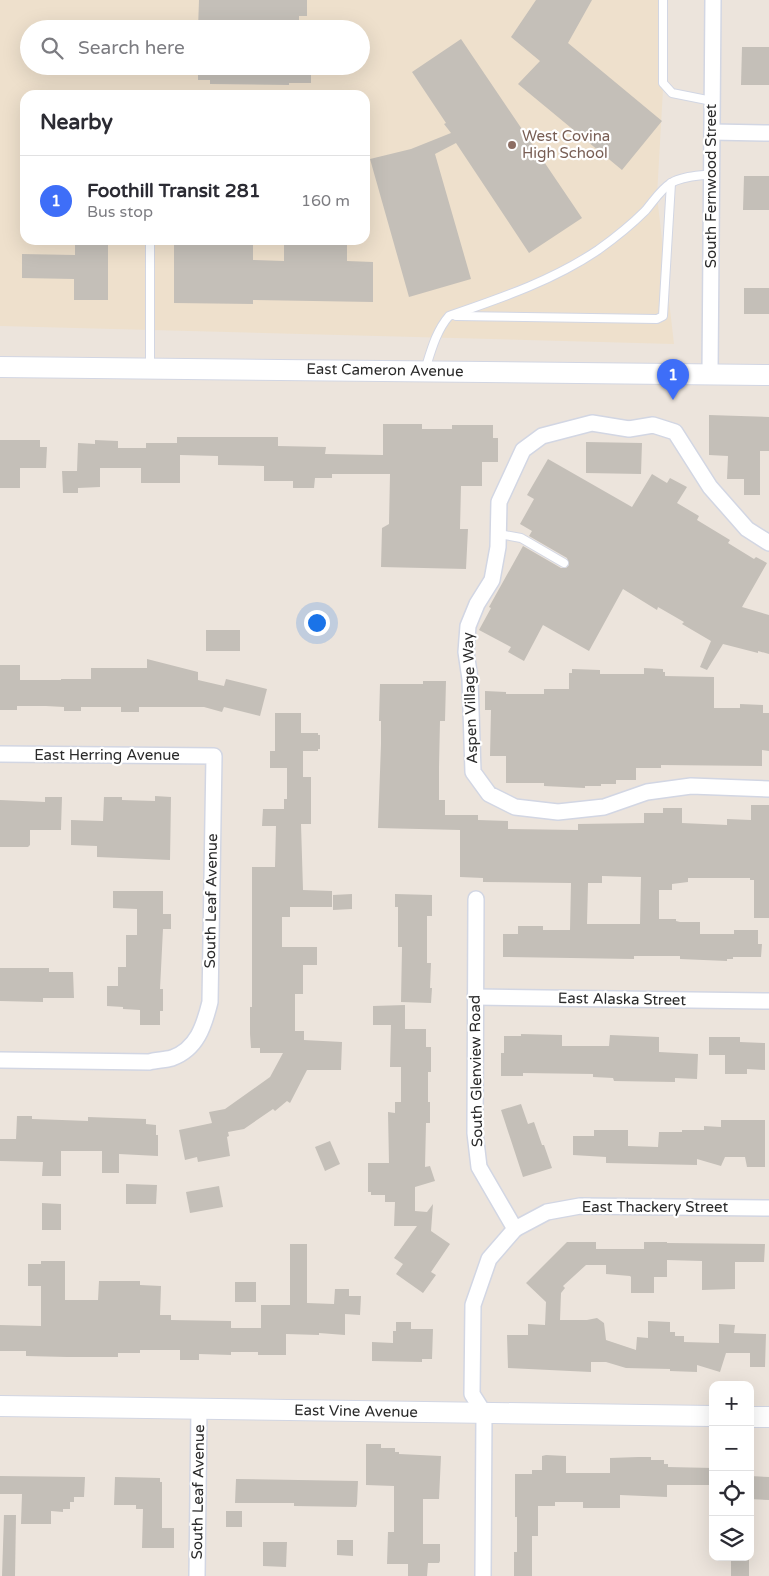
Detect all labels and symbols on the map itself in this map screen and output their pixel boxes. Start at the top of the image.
street label: South Fernwood Street [702,104,720,268]
place label: West Covina High School [522,127,610,162]
marker: West Covina High School [506,139,518,151]
pin: 1 [657,359,689,400]
street label: East Cameron Avenue [306,360,464,380]
your location [304,610,330,636]
street label: Aspen Village Way [459,632,481,764]
street label: East Herring Avenue [34,746,180,764]
street label: South Leaf Avenue [201,833,221,969]
street label: East Alaska Street [558,989,687,1009]
street label: South Glenview Road [466,995,486,1147]
street label: East Thackery Street [582,1198,728,1216]
street label: East Vine Avenue [294,1401,418,1421]
street label: South Leaf Avenue [188,1424,208,1560]

